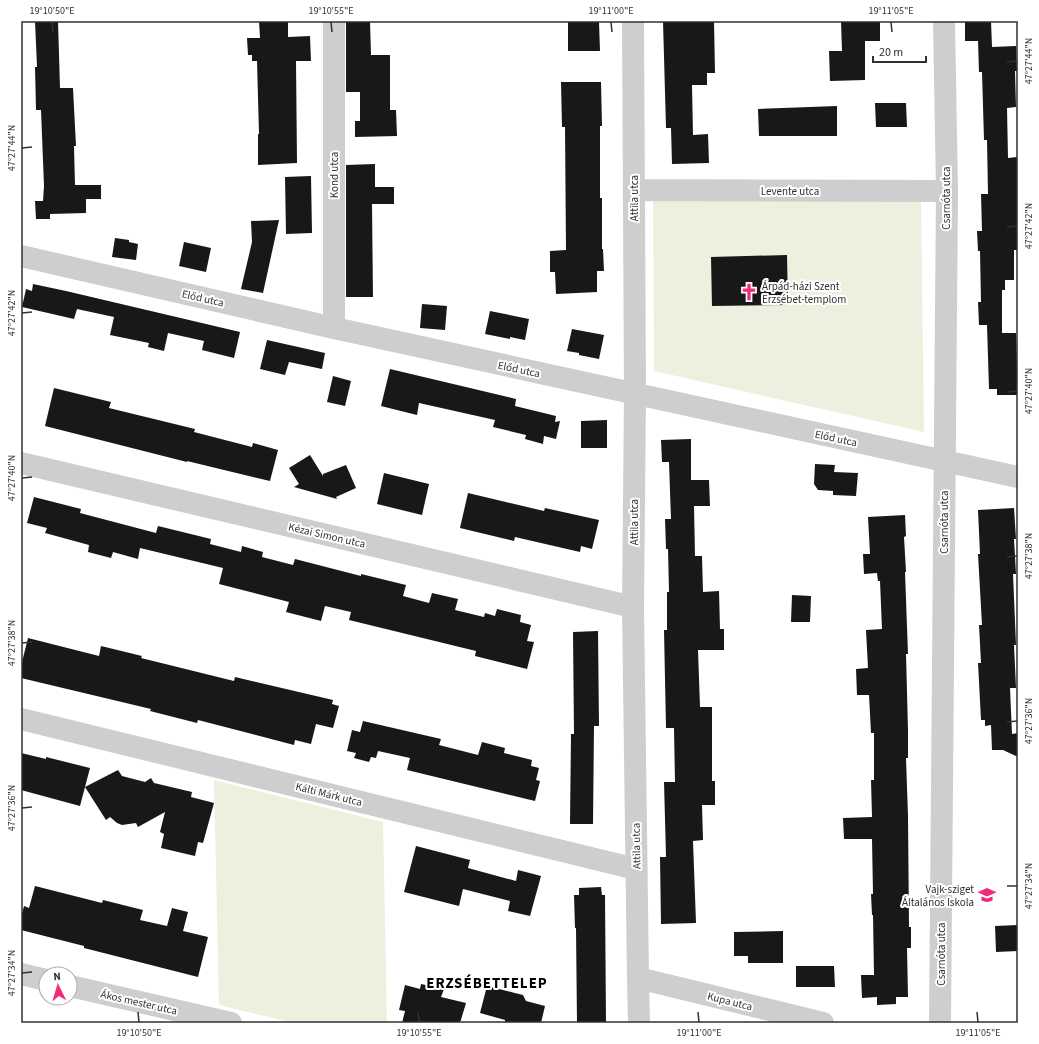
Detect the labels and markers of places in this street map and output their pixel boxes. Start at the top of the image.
place label: Árpád-házi Szent Erzsébet-templom [762,279,846,307]
church icon: Árpád-házi Szent Erzsébet-templom [739,282,759,302]
place label: Vajk-sziget Általános Iskola [902,882,974,910]
school or university icon: Vajk-sziget Általános Iskola [977,885,997,905]

